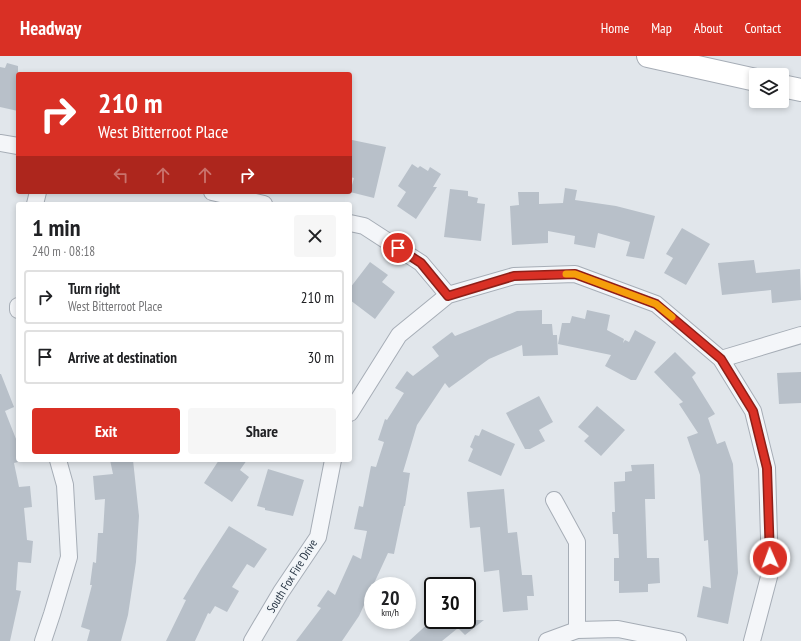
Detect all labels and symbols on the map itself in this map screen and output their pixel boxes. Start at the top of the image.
pin [381,231,415,265]
street label: South Fox Fire Drive [263,536,320,615]
position arrow [749,537,791,579]
speed limit sign: 30 [424,577,476,629]

